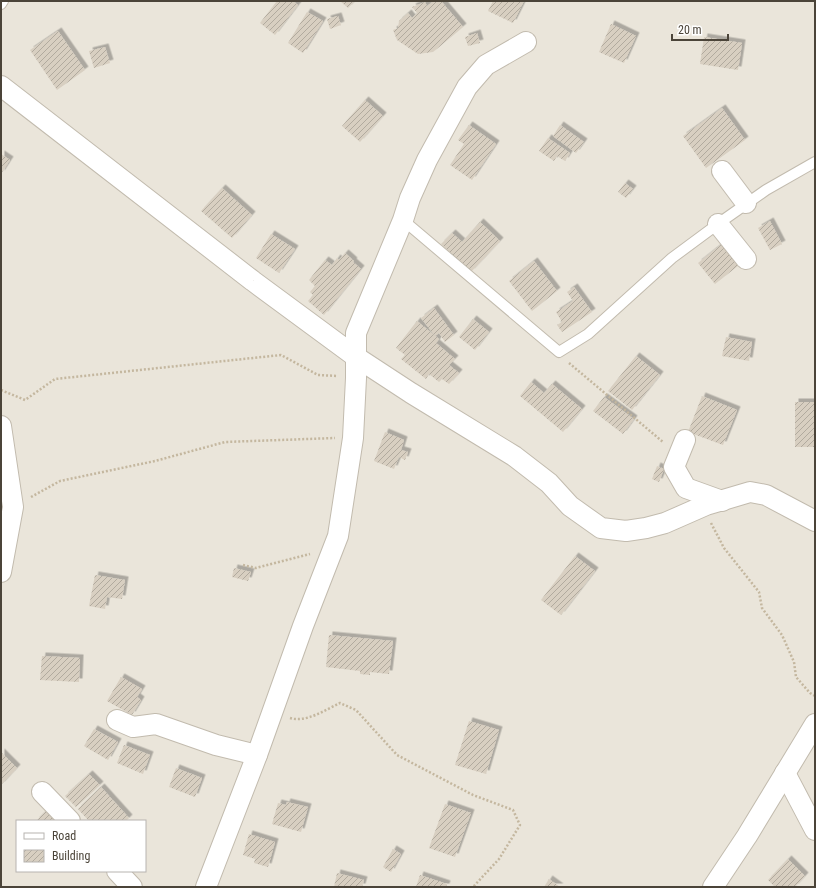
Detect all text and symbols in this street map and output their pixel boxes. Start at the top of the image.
scale bar [672,16,728,42]
text: 20 m [678,23,702,37]
legend [16,820,146,872]
text: Road [52,829,76,843]
text: Building [52,849,90,863]

